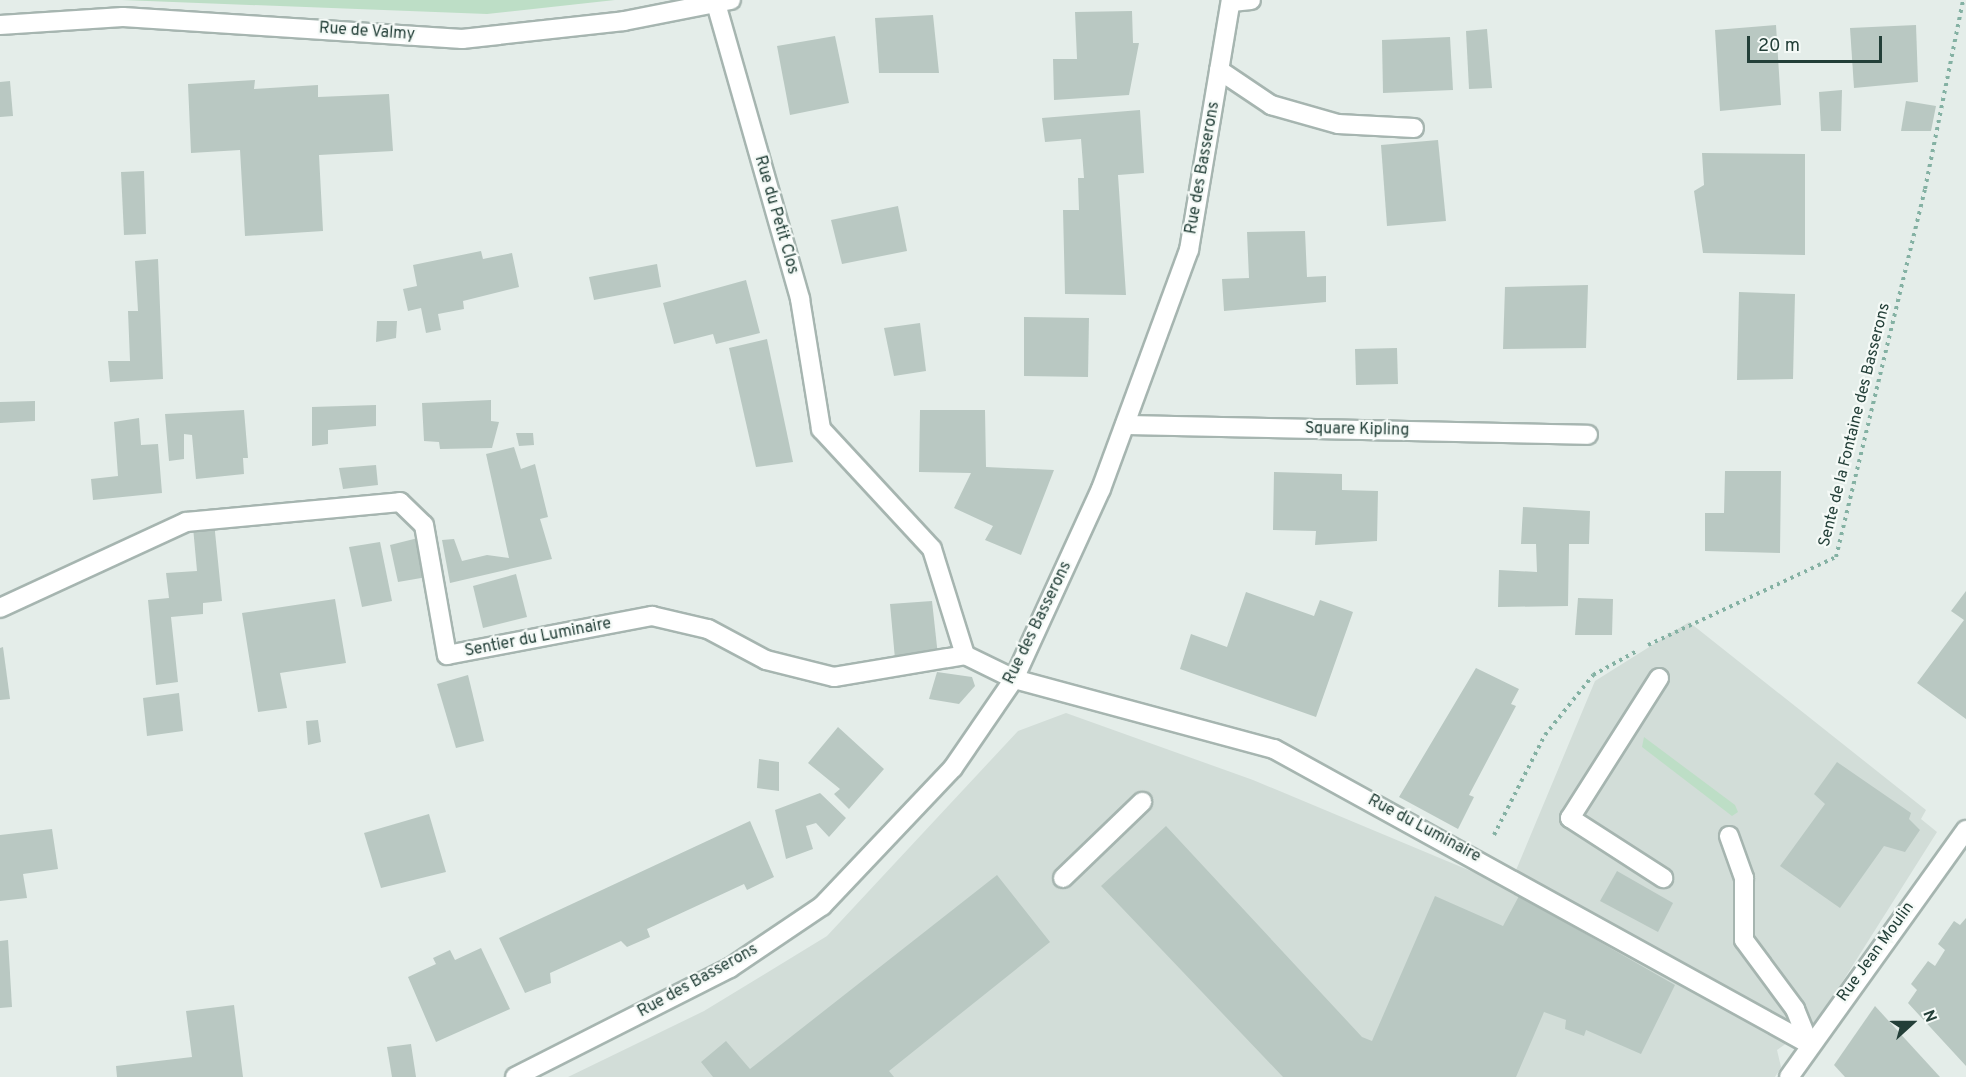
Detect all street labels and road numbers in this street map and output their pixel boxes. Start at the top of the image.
street label: Rue de Valmy [318,19,416,45]
street label: Rue des Basserons [1182,100,1224,236]
street label: Rue du Petit Clos [750,154,802,276]
street label: Sente de la Fontaine des Basserons [1815,301,1895,549]
street label: Square Kipling [1305,419,1409,441]
street label: Rue des Basserons [1000,558,1076,688]
street label: Sentier du Luminaire [463,614,613,662]
street label: Rue du Luminaire [1364,791,1484,867]
street label: Rue Jean Moulin [1833,898,1919,1006]
street label: Rue des Basserons [635,940,761,1022]

